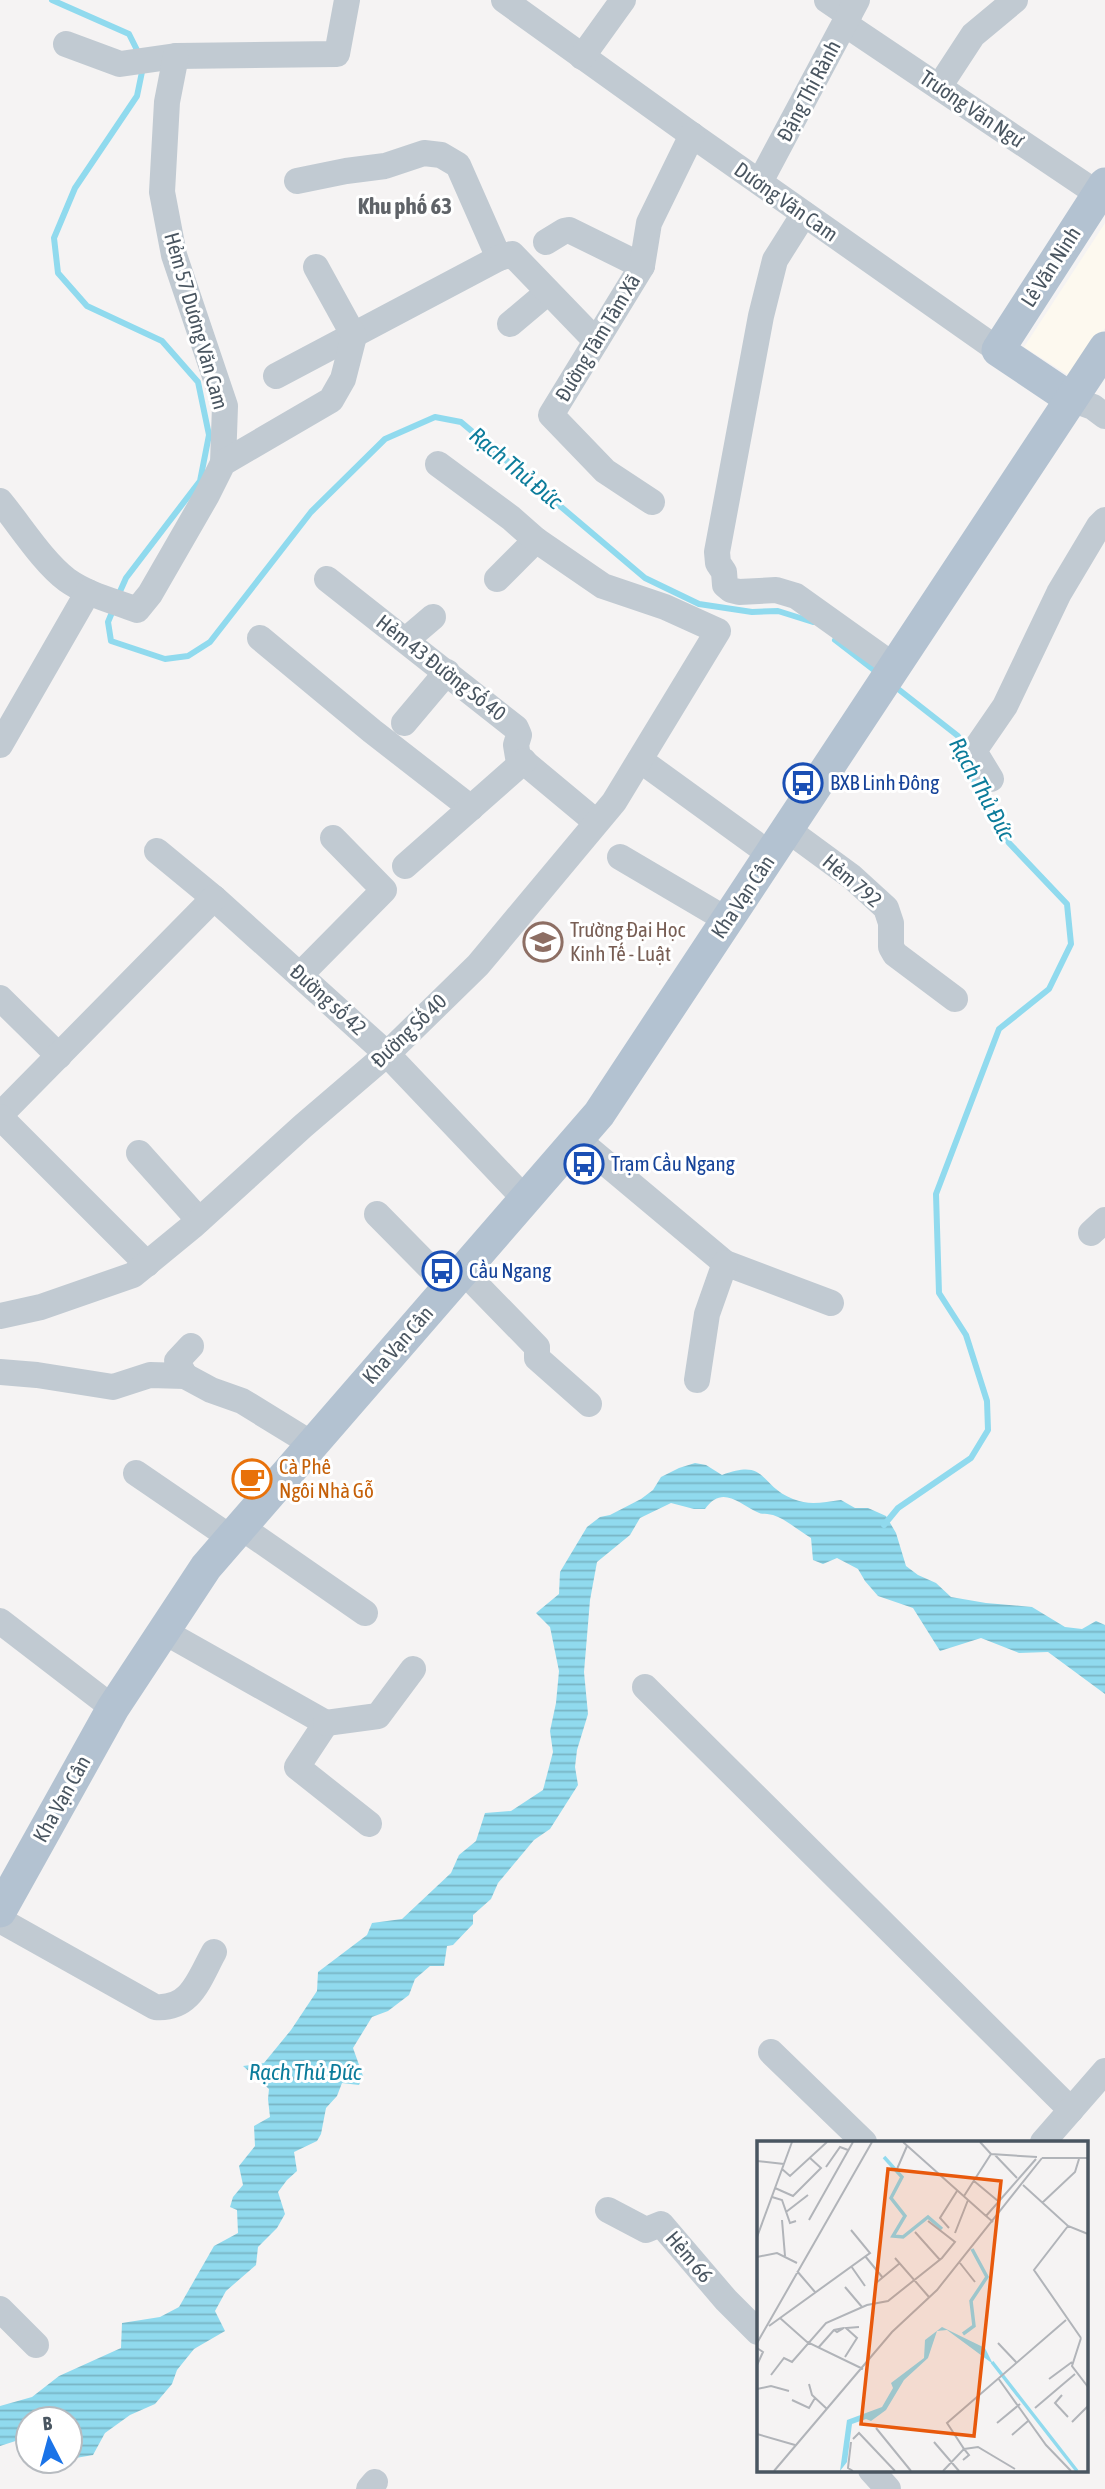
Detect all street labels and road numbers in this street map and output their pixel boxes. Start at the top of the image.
street label: Đặng Thị Rành [771,36,845,145]
street label: Trương Văn Ngư [916,65,1030,152]
street label: Dương Văn Cam [730,157,843,246]
street label: Lê Văn Ninh [1015,222,1085,311]
street label: Hẻm 57 Dương Văn Cam [160,229,234,412]
street label: Đường Tâm Tâm Xã [550,270,645,405]
street label: Hẻm 43 Đường Số 40 [372,609,511,725]
street label: Hẻm 792 [818,849,887,912]
street label: Kha Vạn Cân [706,850,779,943]
street label: Đường số 42 [286,959,372,1040]
street label: Đường Số 40 [366,989,451,1072]
street label: Kha Vạn Cân [357,1301,437,1388]
street label: Kha Vạn Cân [28,1751,95,1846]
street label: Hẻm 66 [661,2226,718,2287]

